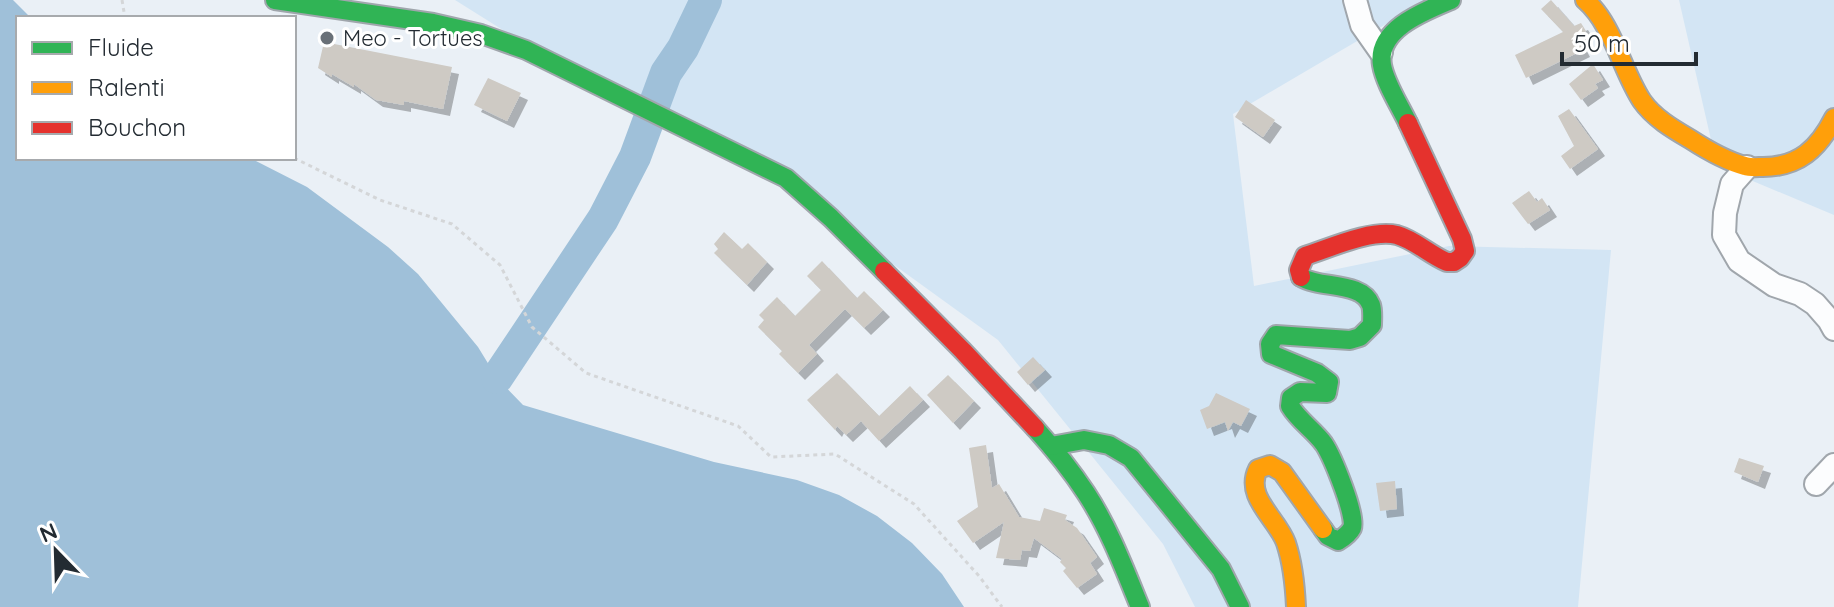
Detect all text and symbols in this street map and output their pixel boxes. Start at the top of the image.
legend [16,16,296,160]
scale bar [1562,16,1696,66]
place label: Meo - Tortues [343,24,483,52]
text: 50 m [1574,28,1630,58]
marker: Meo - Tortues [318,29,336,47]
text: Fluide [88,32,154,62]
text: Ralenti [88,72,165,102]
text: Bouchon [88,112,186,142]
north arrow [16,511,96,591]
text: N [35,517,61,549]

